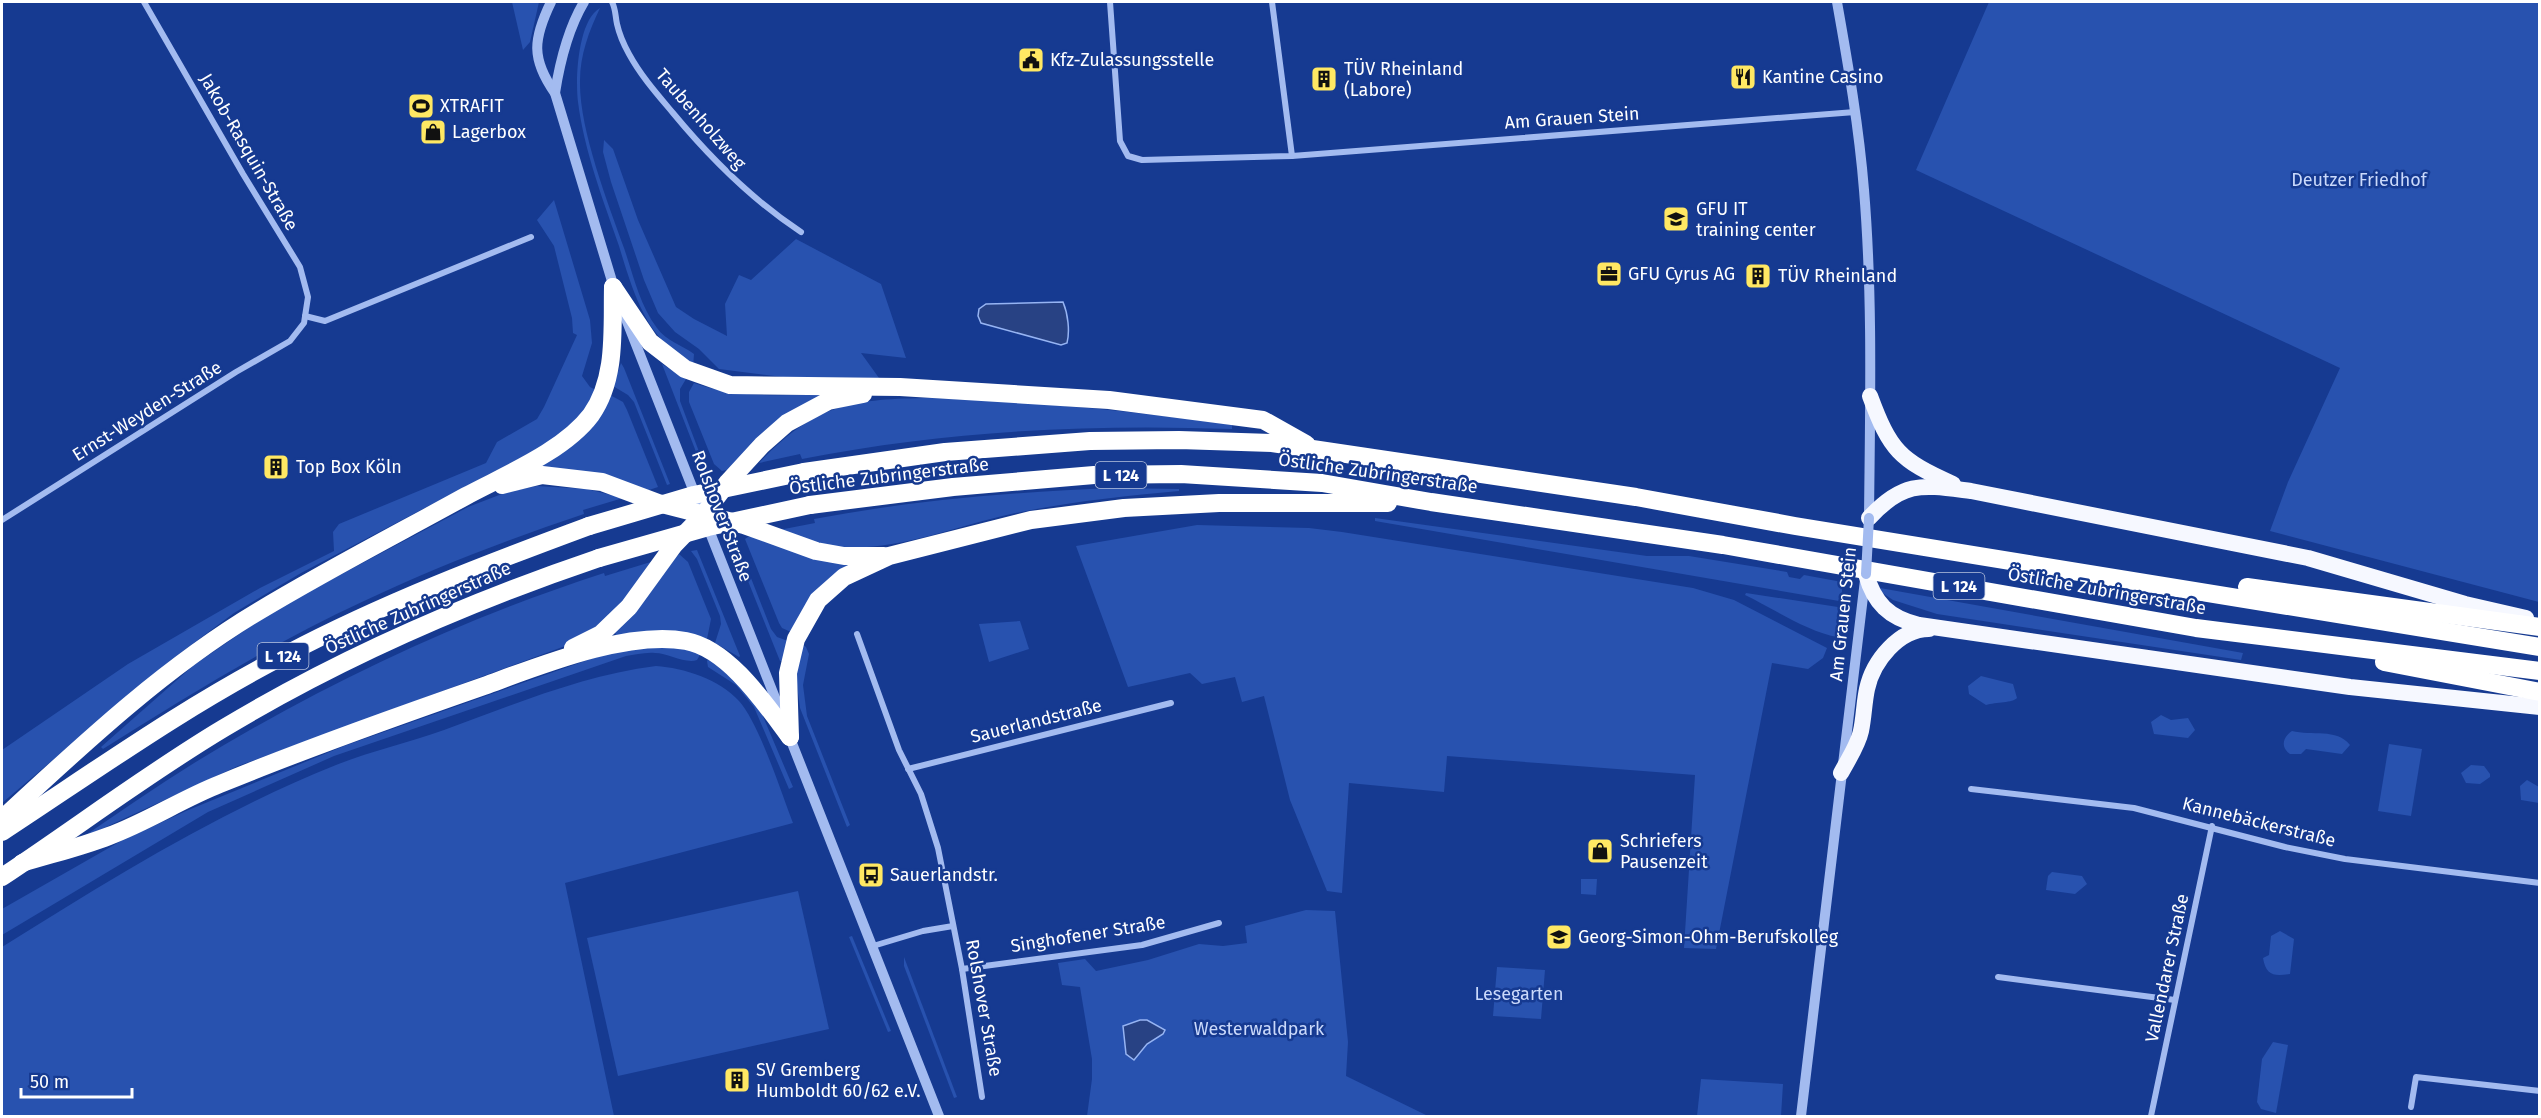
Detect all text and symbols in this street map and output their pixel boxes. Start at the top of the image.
public building icon: Kfz-Zulassungsstelle [1016,45,1046,75]
place label: Kfz-Zulassungsstelle [1050,49,1214,71]
place label: TÜV Rheinland (Labore) [1344,58,1463,101]
restaurant icon: Kantine Casino [1728,62,1758,92]
street label: Taubenholzweg [651,64,751,174]
building icon: TÜV Rheinland (Labore) [1309,64,1339,94]
place label: Kantine Casino [1762,66,1884,88]
street label: Jakob-Rasquin-Straße [195,69,303,235]
sports icon: XTRAFIT [406,91,436,121]
place label: XTRAFIT [440,95,504,117]
street label: Am Grauen Stein [1504,102,1640,134]
shop icon: Lagerbox [418,117,448,147]
place label: Lagerbox [452,121,526,143]
park label: Deutzer Friedhof [2291,169,2429,191]
place label: GFU IT training center [1696,198,1816,241]
school or university icon: GFU IT training center [1661,204,1691,234]
office icon: GFU Cyrus AG [1594,259,1624,289]
building icon: TÜV Rheinland [1743,261,1773,291]
place label: GFU Cyrus AG [1628,263,1735,285]
place label: TÜV Rheinland [1778,265,1897,287]
street label: Ernst-Weyden-Straße [68,356,226,466]
street label: Rolshover Straße [687,447,757,585]
street label: Östliche Zubringerstraße [1277,448,1479,498]
building icon: Top Box Köln [261,452,291,482]
street label: Östliche Zubringerstraße [788,453,990,499]
place label: Top Box Köln [296,456,402,478]
road number: L 124 [1096,462,1146,488]
street label: Am Grauen Stein [1825,546,1861,682]
street label: Östliche Zubringerstraße [322,557,514,659]
street label: Östliche Zubringerstraße [2006,563,2208,619]
road number: L 124 [1934,573,1984,599]
road number: L 124 [258,643,308,669]
street label: Sauerlandstraße [968,694,1104,748]
street label: Kannebäckerstraße [2180,792,2338,852]
place label: Schriefers Pausenzeit [1620,830,1708,873]
shop icon: Schriefers Pausenzeit [1585,836,1615,866]
bus stop icon: Sauerlandstr. [856,860,886,890]
place label: Sauerlandstr. [890,864,998,886]
street label: Vallendarer Straße [2141,892,2193,1044]
street label: Singhofener Straße [1009,911,1167,957]
school or university icon: Georg-Simon-Ohm-Berufskolleg [1544,922,1574,952]
place label: Georg-Simon-Ohm-Berufskolleg [1578,926,1839,948]
street label: Rolshover Straße [961,938,1007,1078]
park label: Lesegarten [1475,983,1563,1005]
park label: Westerwaldpark [1194,1018,1325,1040]
place label: SV Gremberg Humboldt 60/62 e.V. [756,1059,921,1102]
scale bar [21,1061,132,1099]
building icon: SV Gremberg Humboldt 60/62 e.V. [722,1065,752,1095]
text: 50 m [30,1071,69,1093]

